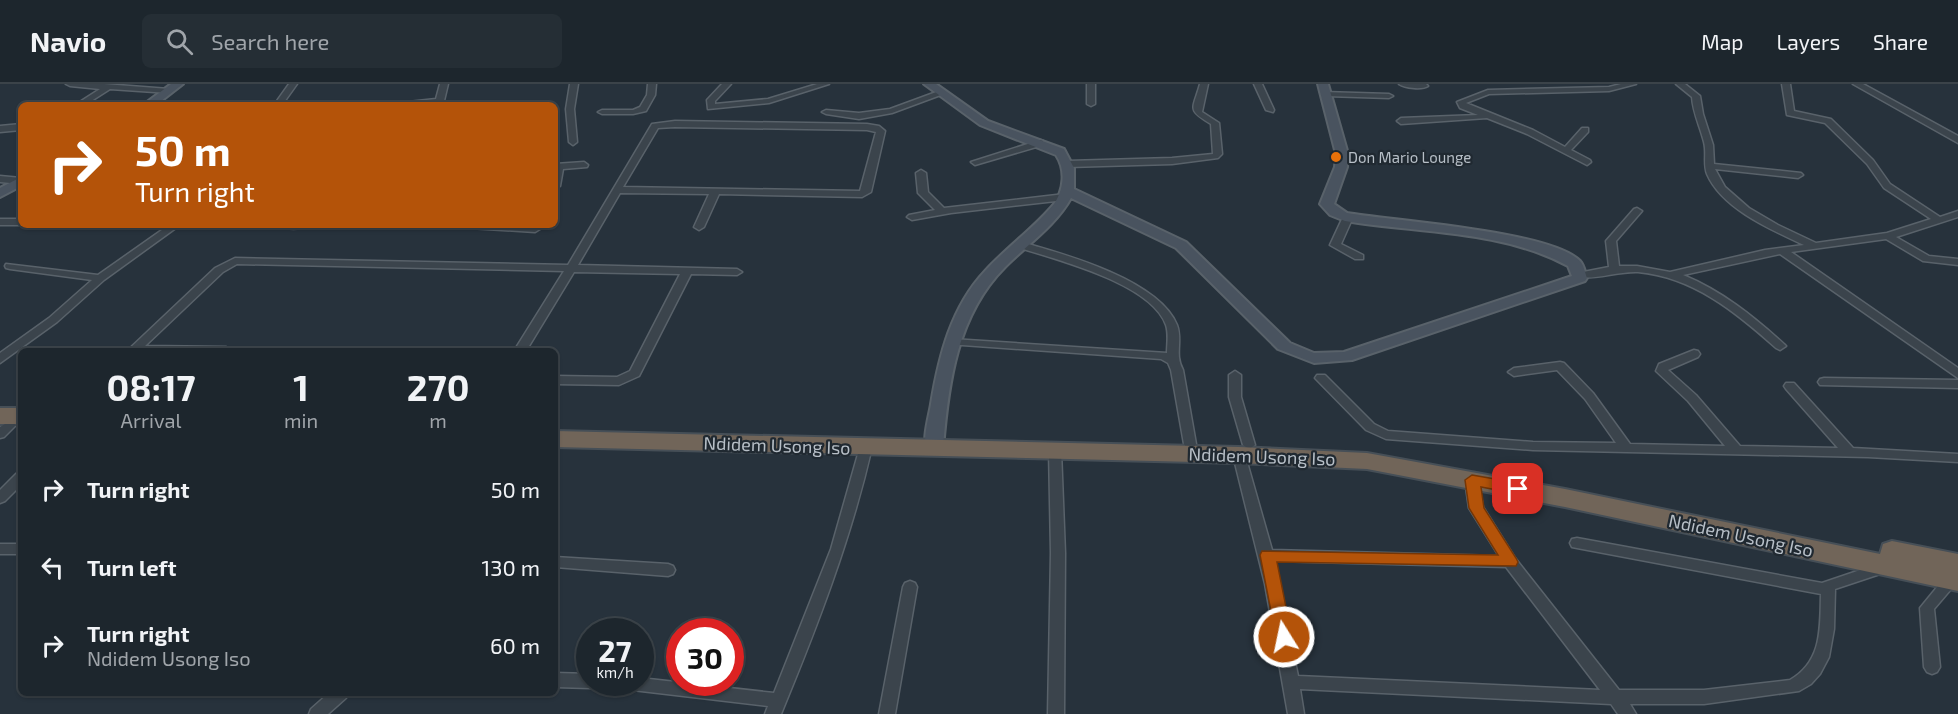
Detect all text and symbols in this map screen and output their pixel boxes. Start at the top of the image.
search box [142,14,562,68]
text: Navio [30,24,106,58]
icon: search [163,25,196,58]
text: Search here [211,28,329,54]
text: Map [1701,29,1743,54]
text: Layers [1776,29,1840,54]
text: Share [1873,29,1928,54]
text: 50 m [135,124,231,174]
icon: right [36,126,114,204]
place label: Don Mario Lounge [1348,148,1471,166]
marker: Don Mario Lounge [1329,150,1343,164]
text: Turn right [135,175,255,207]
text: 08:17 [107,365,196,408]
text: 1 [293,365,309,408]
text: 270 [407,365,469,408]
text: Arrival [121,408,181,432]
text: min [284,408,318,432]
text: m [429,408,447,432]
street label: Ndidem Usong Iso [703,431,851,459]
street label: Ndidem Usong Iso [1188,442,1336,470]
pin [1492,463,1543,514]
icon: arrive [1501,472,1534,505]
icon: right [36,473,69,506]
text: Turn right [87,476,189,502]
text: 50 m [491,476,540,502]
street label: Ndidem Usong Iso [1667,509,1815,561]
icon: left [36,551,69,584]
text: Turn left [87,554,176,580]
text: 130 m [482,554,540,580]
position arrow [1252,605,1316,669]
speed limit sign: 30 [666,618,744,696]
text: Turn right [87,620,189,646]
icon: right [36,629,69,662]
text: 60 m [490,632,540,658]
text: 27 [598,632,632,668]
text: Ndidem Usong Iso [87,646,251,670]
text: km/h [596,663,634,681]

